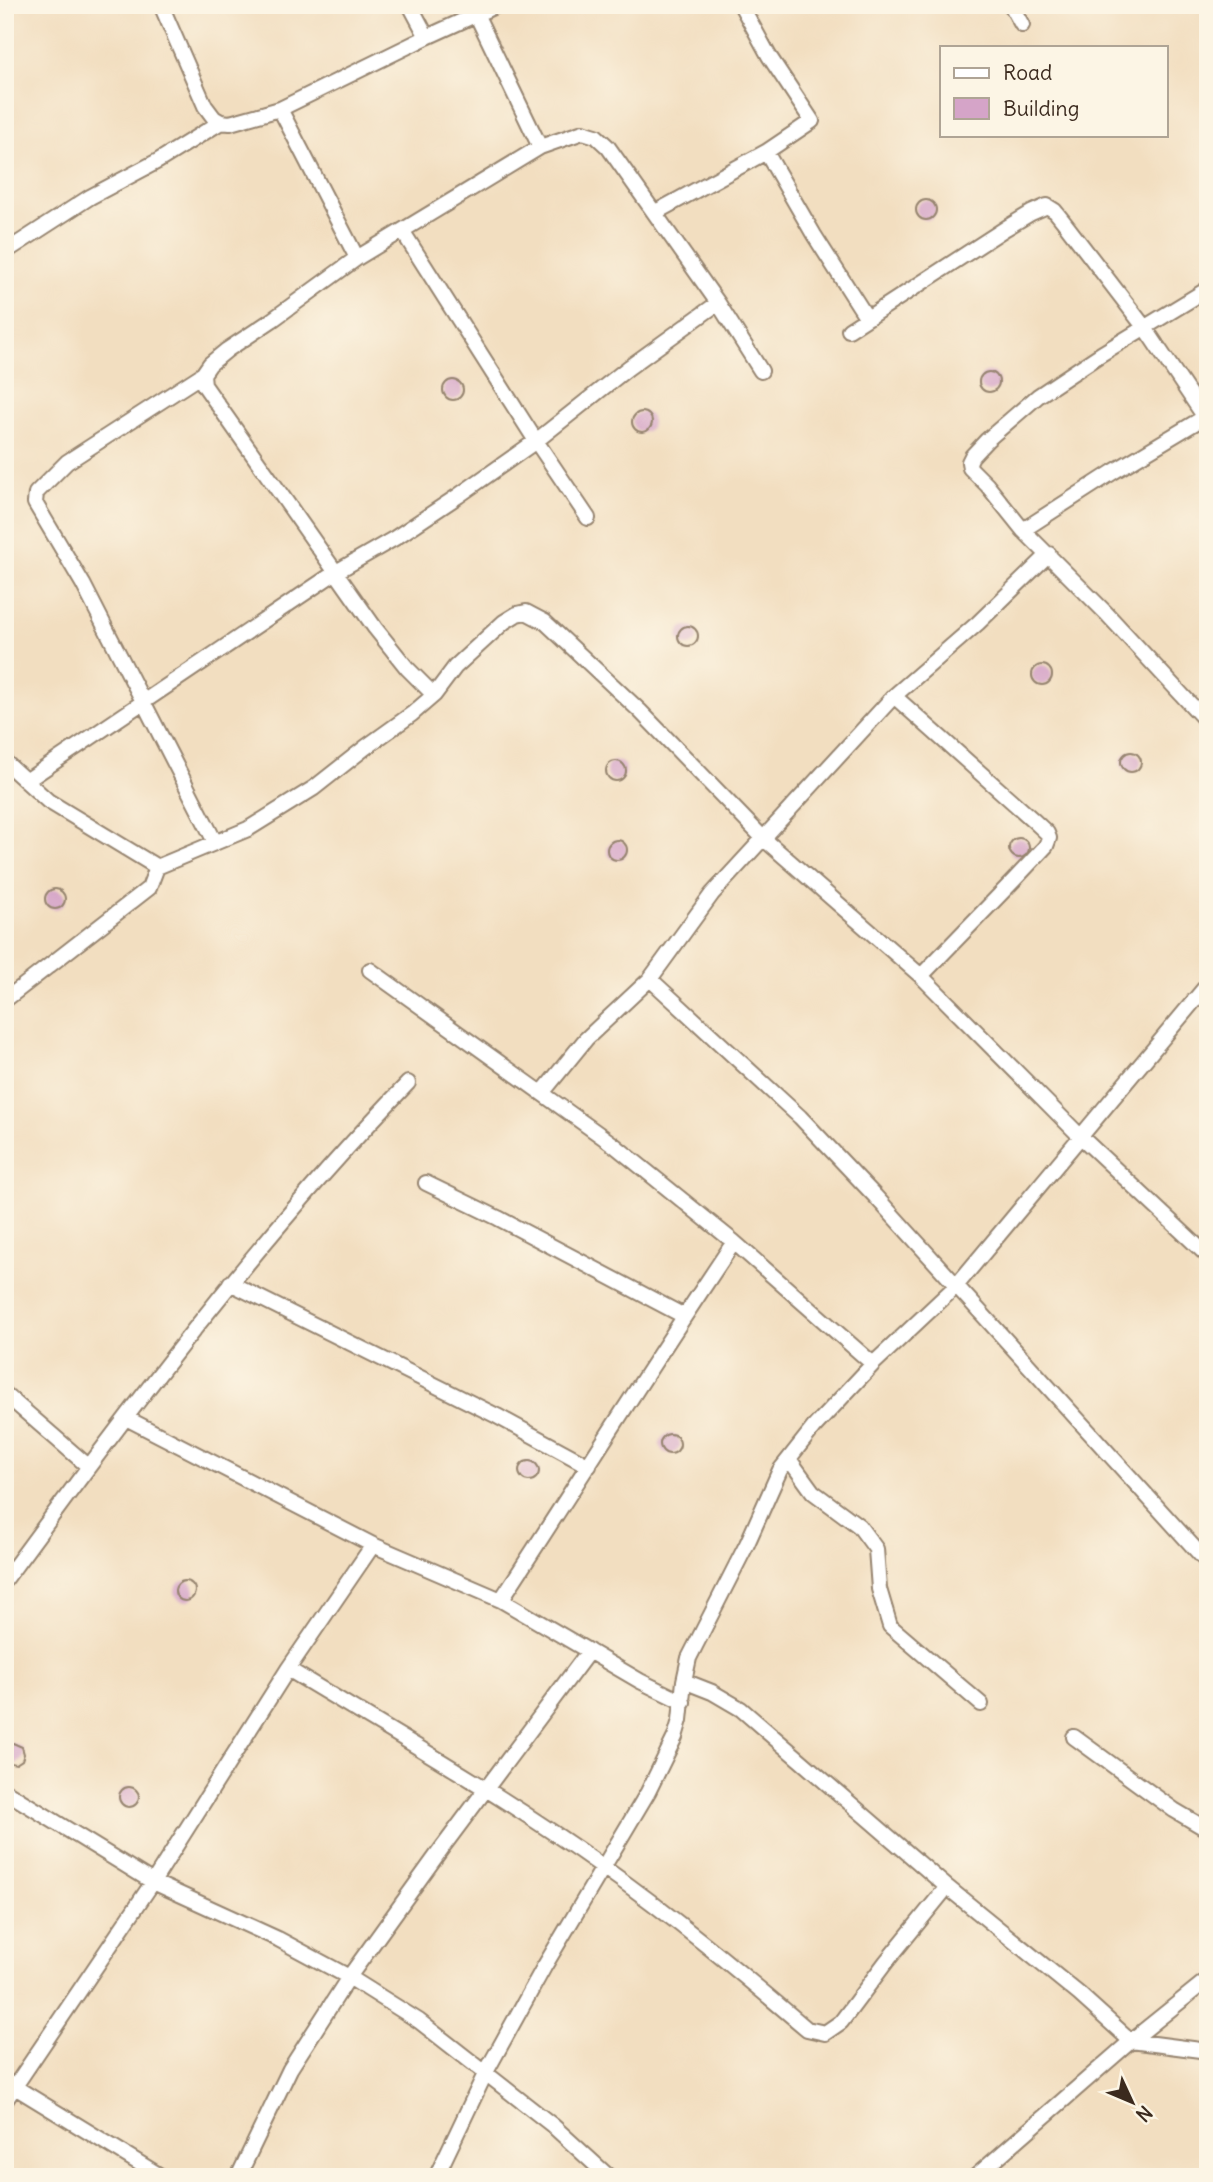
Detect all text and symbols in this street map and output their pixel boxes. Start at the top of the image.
legend [940,46,1168,136]
text: Road [1003,59,1052,86]
text: Building [1003,95,1079,122]
north arrow [1098,2066,1168,2136]
text: N [1131,2101,1157,2127]

